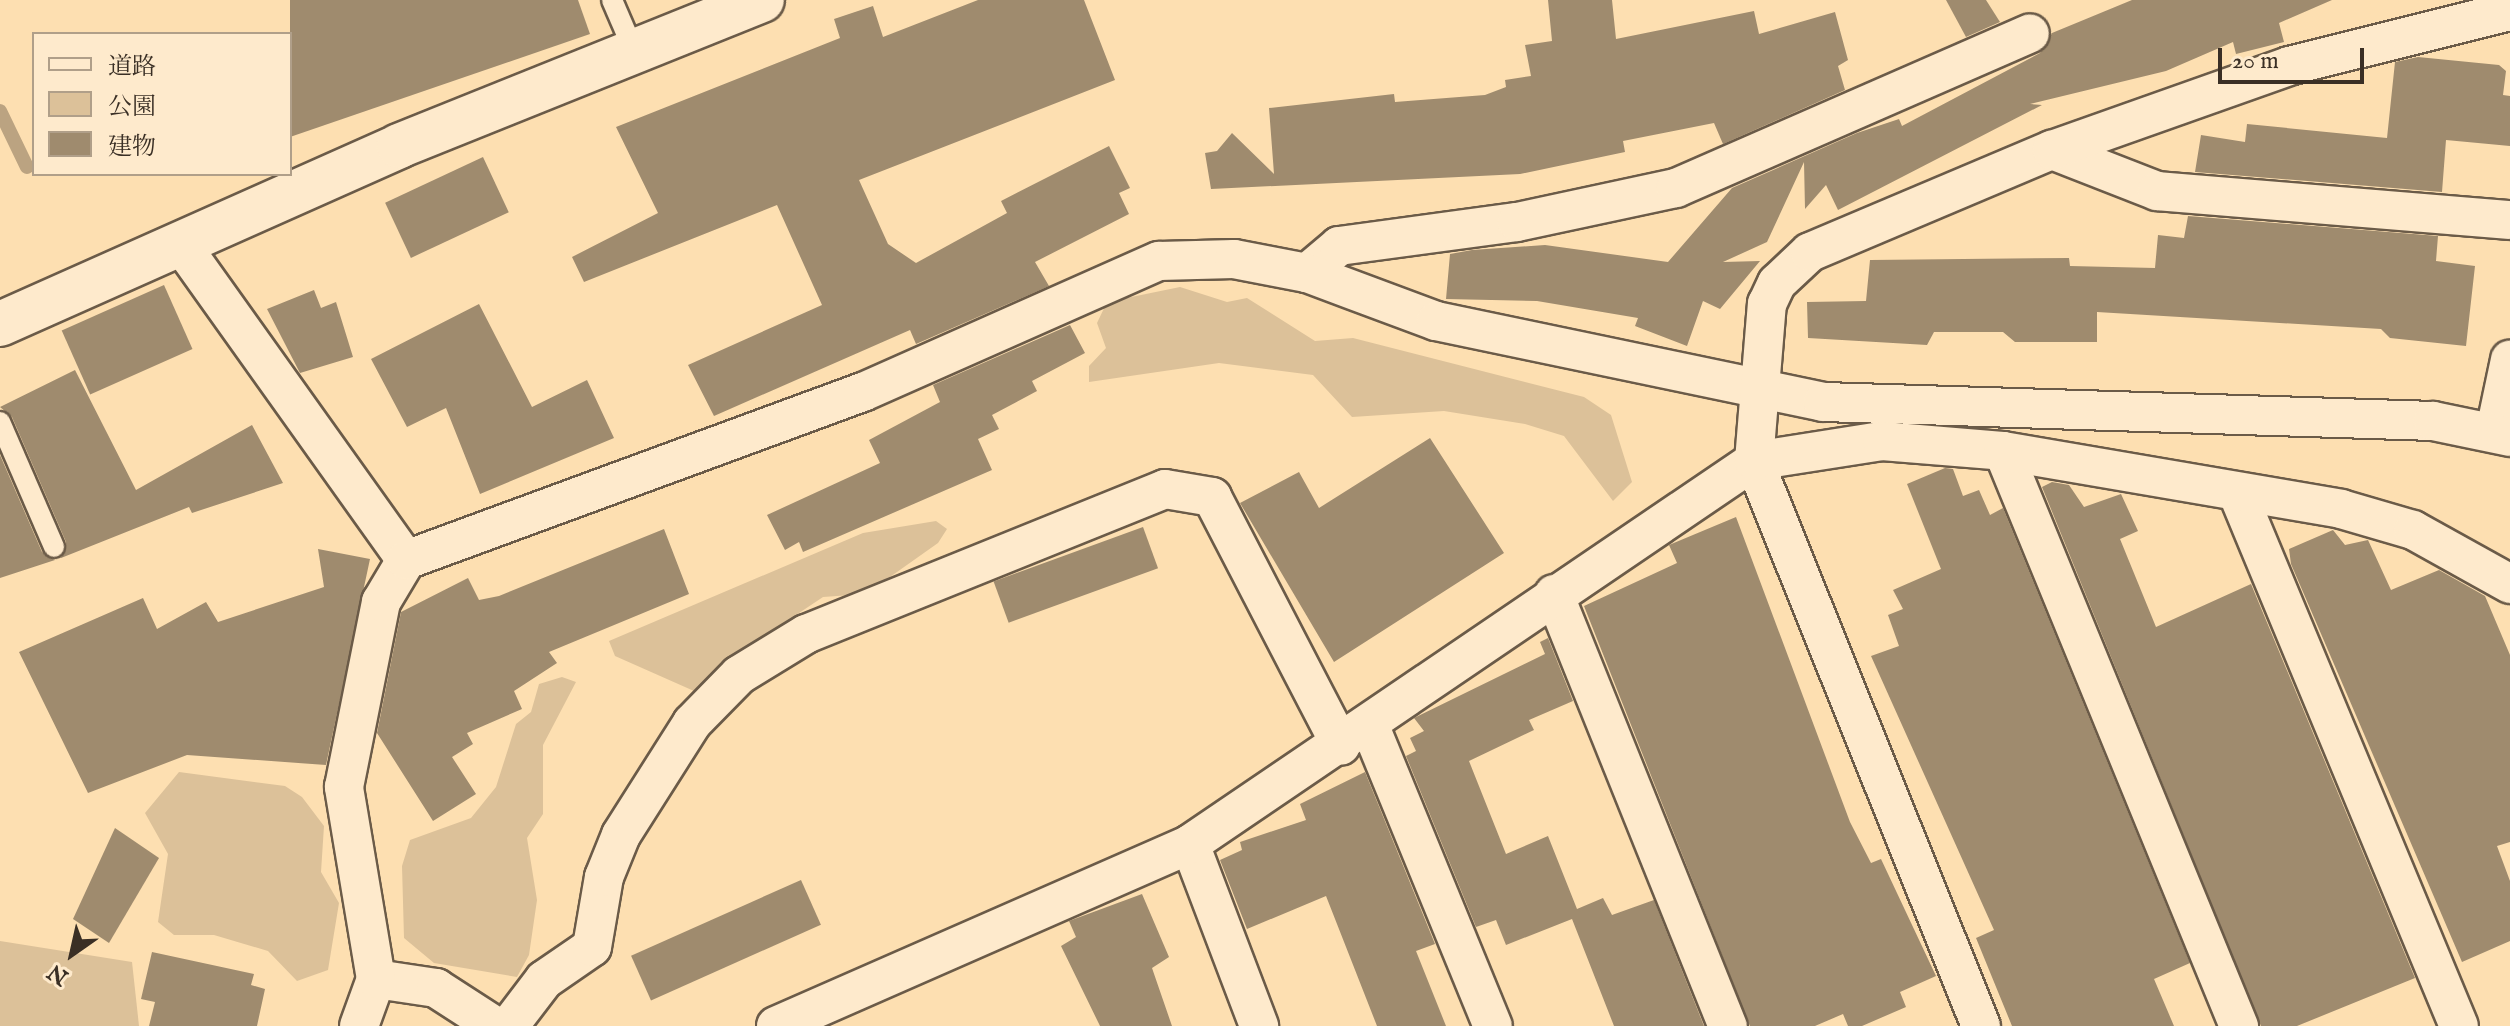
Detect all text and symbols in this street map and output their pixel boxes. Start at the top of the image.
legend [32,32,292,176]
scale bar [2222,32,2368,82]
text: 20 m [2232,46,2279,77]
text: 道路 [108,52,156,83]
text: 公園 [108,92,156,123]
text: 建物 [108,132,156,163]
north arrow [32,914,112,994]
text: N [43,957,74,991]

